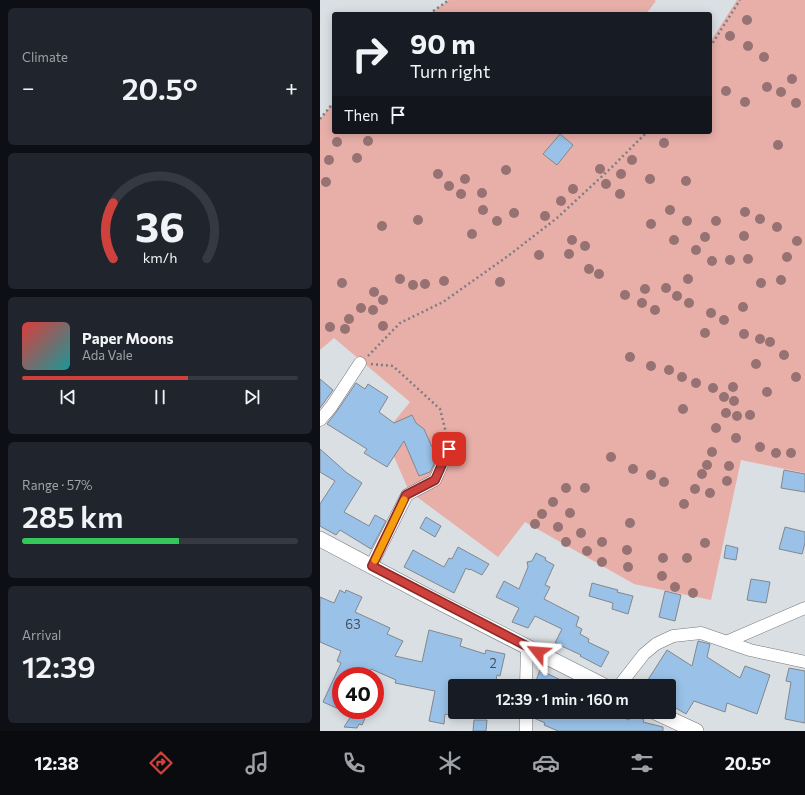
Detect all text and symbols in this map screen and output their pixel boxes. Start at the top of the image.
text: 90 m [410,26,476,60]
icon: right [344,28,396,80]
text: Climate [22,49,68,65]
text: Turn right [410,60,490,82]
text: 20.5° [122,69,198,106]
text: − [22,74,35,101]
text: + [285,74,298,101]
icon: arrive [387,104,409,126]
text: Then [344,106,379,124]
text: 36 [135,200,185,251]
text: km/h [143,247,177,265]
text: Paper Moons [82,329,173,347]
text: Ada Vale [82,347,133,363]
icon: previous [57,386,79,408]
icon: pause [149,386,171,408]
icon: next [241,386,263,408]
pin [432,432,466,466]
icon: arrive [438,438,460,460]
text: Range · 57% [22,477,93,493]
text: 285 km [22,497,123,534]
house number: 63 [345,616,361,632]
text: Arrival [22,627,61,643]
position arrow [517,631,559,673]
text: 12:39 [22,647,96,684]
house number: 2 [489,655,497,671]
speed limit sign: 40 [332,667,384,719]
text: 12:39 · 1 min · 160 m [495,690,629,708]
icon: directions [147,749,175,777]
icon: music [243,749,271,777]
icon: phone [340,749,368,777]
icon: climate [436,749,464,777]
icon: car [532,749,560,777]
icon: filters [628,749,656,777]
text: 12:38 [34,752,79,774]
text: 20.5° [725,752,771,774]

